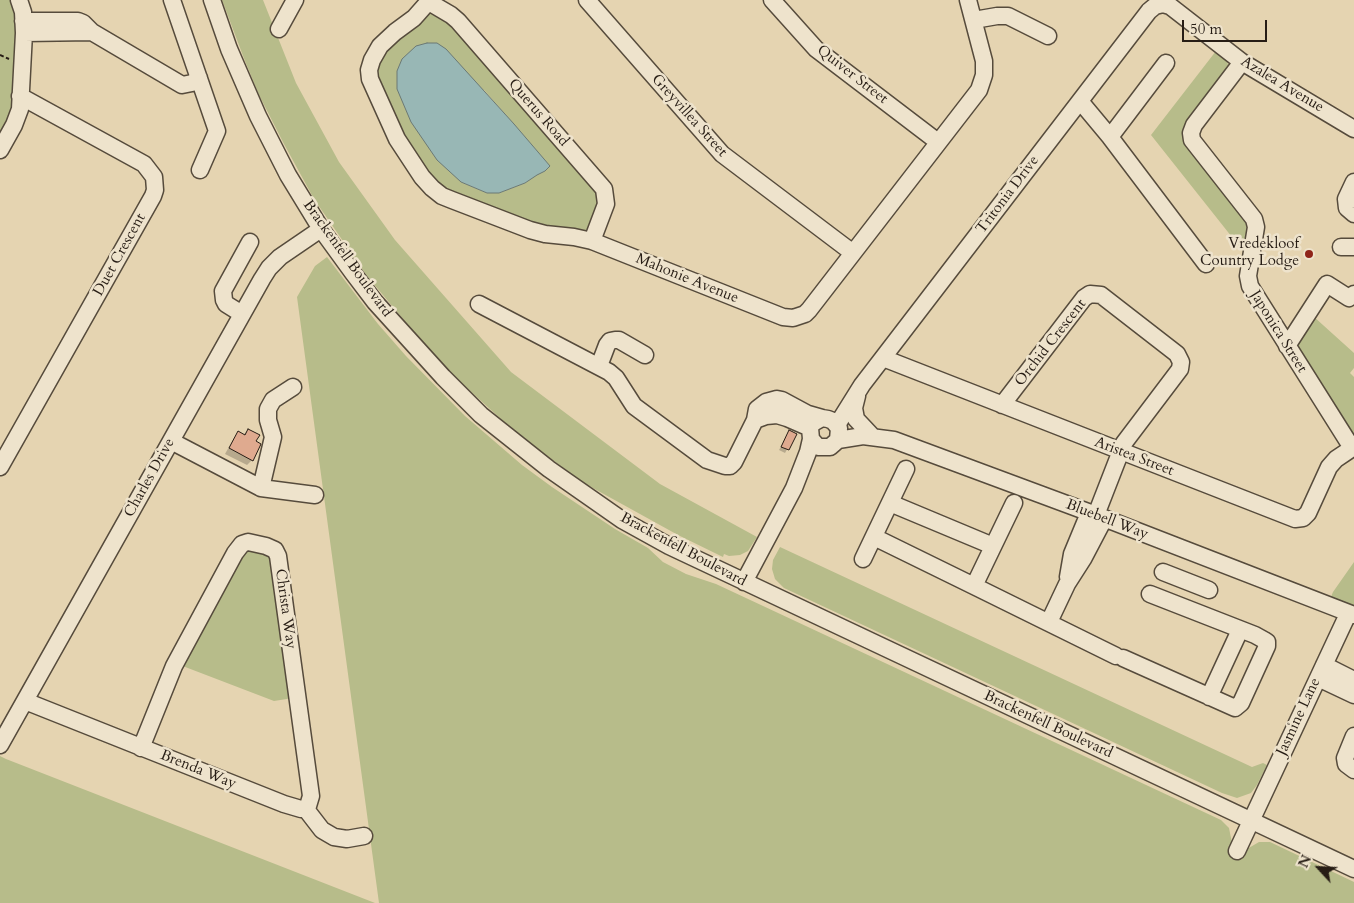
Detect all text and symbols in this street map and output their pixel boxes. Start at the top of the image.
scale bar [1184,10,1269,42]
text: 50 m [1190,19,1222,39]
street label: Quiver Street [813,42,891,108]
street label: Azalea Avenue [1237,53,1327,117]
street label: Greyvillea Street [647,71,731,161]
street label: Querus Road [504,76,572,150]
street label: Tritonia Drive [973,152,1043,238]
street label: Brackenfell Boulevard [299,197,395,321]
street label: Duet Crescent [90,211,150,299]
place label: Vredekloof Country Lodge [1200,236,1299,271]
marker: Vredekloof Country Lodge [1303,248,1315,260]
street label: Mahonie Avenue [633,250,741,308]
street label: Japonica Street [1246,287,1310,377]
street label: Orchid Crescent [1011,296,1091,390]
street label: Aristea Street [1092,434,1176,480]
street label: Charles Drive [121,435,179,521]
street label: Bluebell Way [1063,496,1151,544]
street label: Brackenfell Boulevard [617,509,749,591]
street label: Christa Way [270,568,300,650]
street label: Jasmine Lane [1273,675,1325,759]
street label: Brackenfell Boulevard [981,687,1115,763]
street label: Brenda Way [157,747,239,793]
north arrow [1294,843,1344,893]
text: N [1294,852,1316,871]

